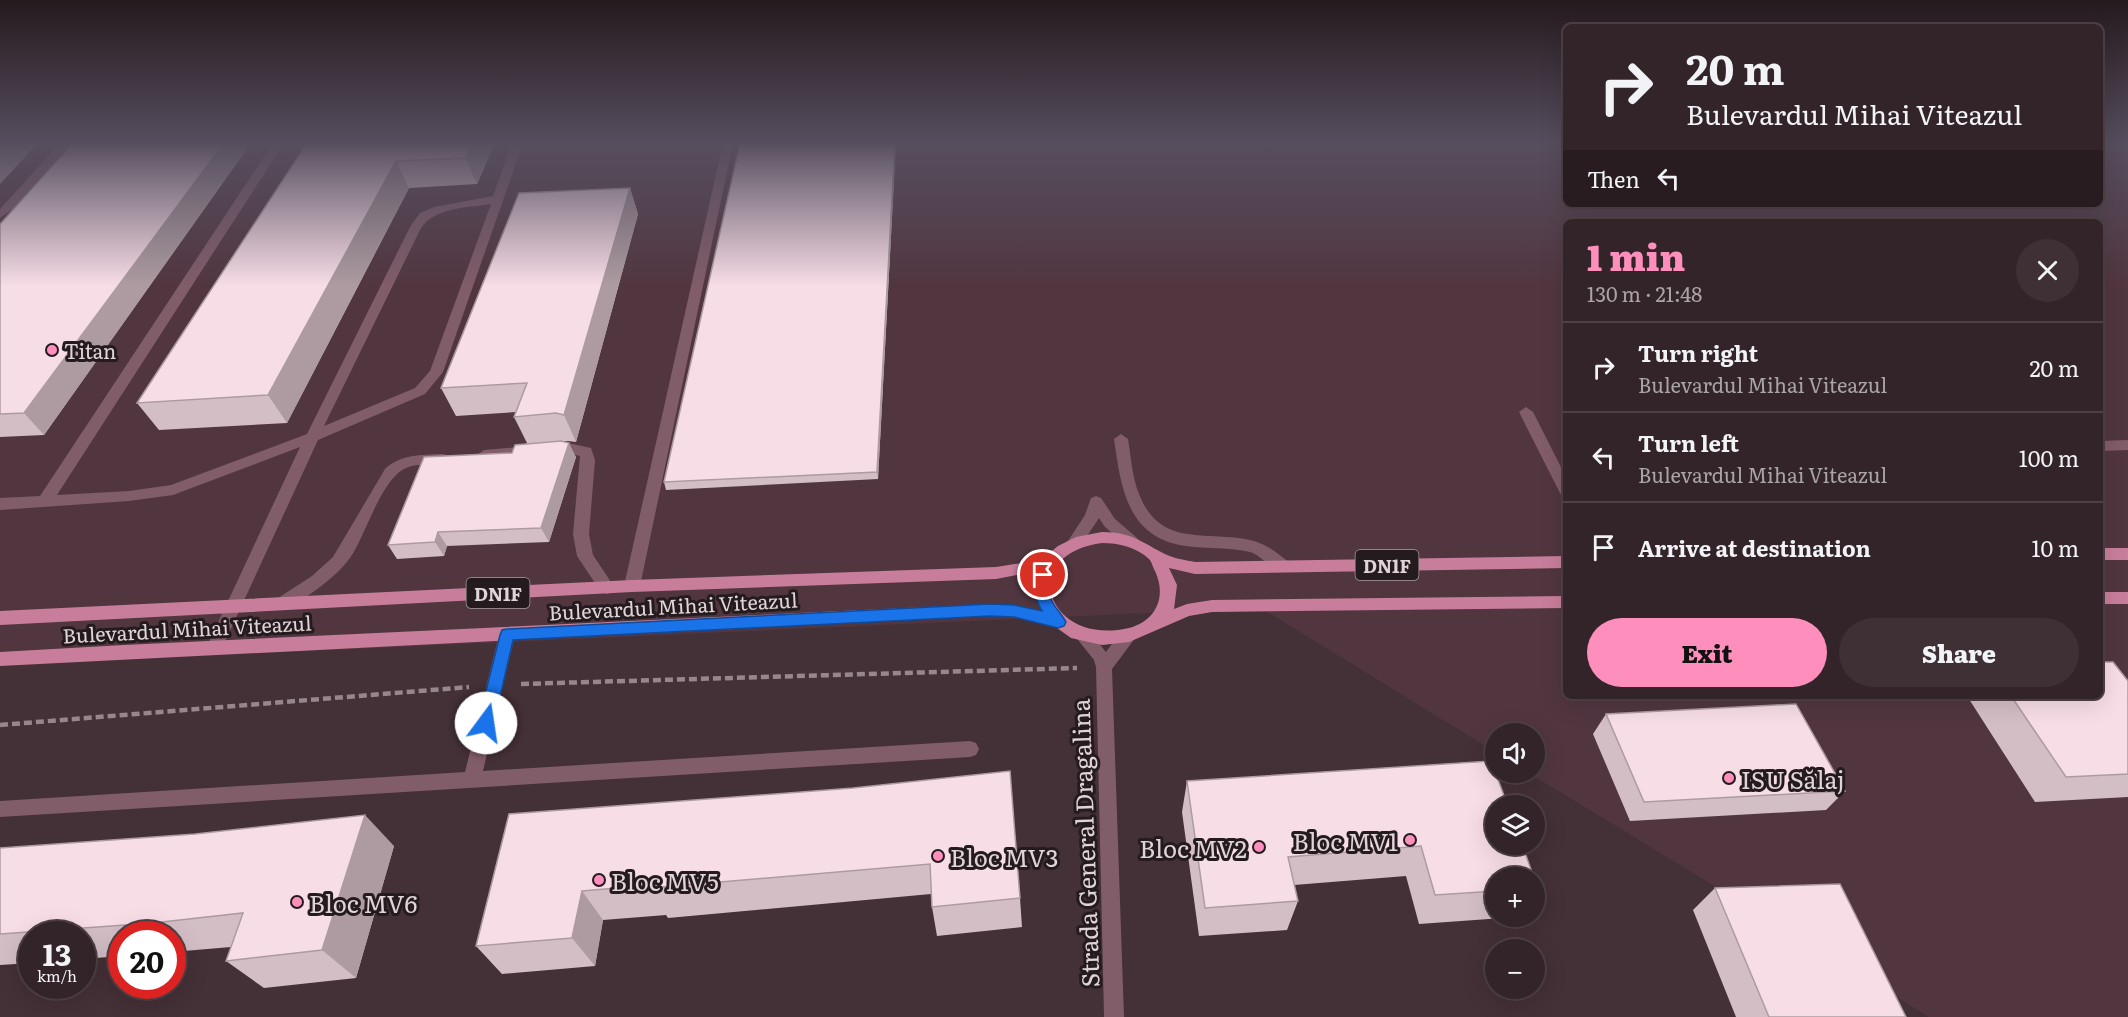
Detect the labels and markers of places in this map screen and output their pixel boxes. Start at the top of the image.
place label: Titan [64,335,116,365]
marker: Titan [45,343,59,357]
pin [1017,549,1068,600]
place label: ISU Sălaj [1741,761,1845,796]
marker: ISU Sălaj [1722,771,1736,785]
place label: Bloc MV1 [1293,823,1398,858]
place label: Bloc MV2 [1139,830,1247,865]
marker: Bloc MV1 [1403,833,1417,847]
place label: Bloc MV3 [950,839,1059,874]
marker: Bloc MV2 [1252,840,1266,854]
marker: Bloc MV3 [931,849,945,863]
place label: Bloc MV5 [611,863,719,898]
marker: Bloc MV5 [592,873,606,887]
place label: Bloc MV6 [309,885,418,920]
marker: Bloc MV6 [290,895,304,909]

